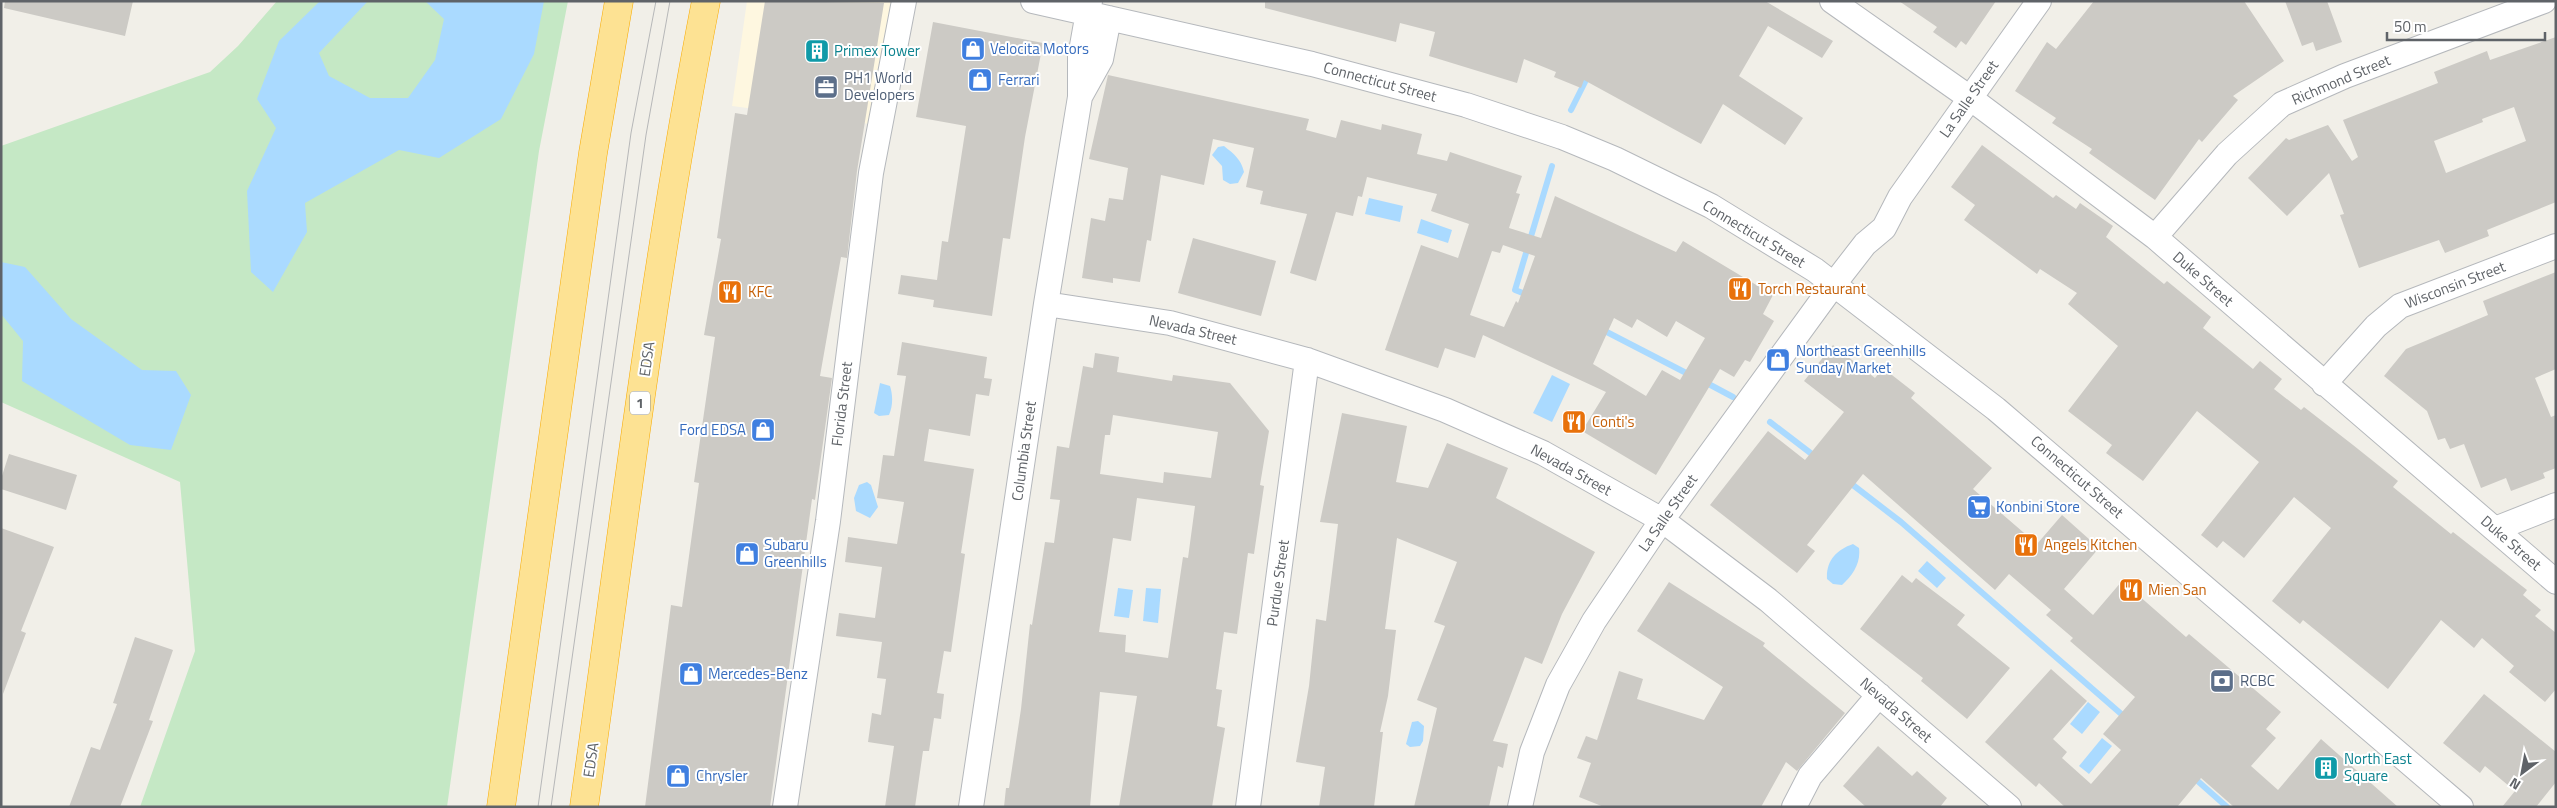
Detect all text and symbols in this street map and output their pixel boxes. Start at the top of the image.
scale bar [2387,10,2544,42]
text: 50 m [2394,15,2427,38]
shop icon: Velocita Motors [960,36,986,62]
place label: Velocita Motors [990,37,1089,60]
building icon: Primex Tower [804,38,830,64]
place label: Primex Tower [834,39,920,62]
street label: Richmond Street [2288,48,2395,111]
street label: Connecticut Street [1321,55,1440,108]
street label: La Salle Street [1933,55,2004,142]
place label: PH1 World Developers [844,66,915,106]
shop icon: Ferrari [967,67,993,93]
place label: Ferrari [998,68,1040,91]
office icon: PH1 World Developers [813,74,839,100]
street label: Connecticut Street [1698,194,1811,274]
street label: Duke Street [2168,246,2239,312]
street label: Wisconsin Street [2401,254,2509,314]
restaurant icon: Torch Restaurant [1727,276,1753,302]
place label: Torch Restaurant [1758,277,1866,300]
restaurant icon: KFC [717,279,743,305]
place label: KFC [748,280,772,303]
street label: Nevada Street [1147,308,1240,351]
place label: Northeast Greenhills Sunday Market [1796,339,1926,379]
street label: EDSA [633,340,660,378]
shop icon: Northeast Greenhills Sunday Market [1765,347,1791,373]
street label: Florida Street [825,360,858,448]
road number: 1 [630,392,650,414]
street label: Columbia Street [1005,399,1042,502]
restaurant icon: Conti's [1561,409,1587,435]
place label: Conti's [1592,410,1635,433]
shop icon: Ford EDSA [750,417,776,443]
place label: Ford EDSA [679,418,746,441]
street label: Connecticut Street [2026,430,2129,524]
street label: Nevada Street [1527,438,1617,502]
street label: La Salle Street [1632,469,1703,556]
supermarket icon: Konbini Store [1966,494,1992,520]
place label: Konbini Store [1996,495,2080,518]
street label: Duke Street [2476,510,2547,576]
restaurant icon: Angels Kitchen [2013,532,2039,558]
place label: Subaru Greenhills [764,533,827,573]
place label: Angels Kitchen [2044,533,2137,556]
street label: Purdue Street [1260,537,1295,628]
shop icon: Subaru Greenhills [734,541,760,567]
restaurant icon: Mien San [2118,577,2144,603]
place label: Mien San [2148,578,2207,601]
shop icon: Mercedes-Benz [678,661,704,687]
place label: Mercedes-Benz [708,662,808,685]
bank icon: RCBC [2209,668,2235,694]
place label: RCBC [2240,669,2275,692]
street label: Nevada Street [1855,672,1938,748]
street label: EDSA [577,741,604,779]
place label: North East Square [2344,747,2413,787]
north arrow [2497,748,2547,798]
building icon: North East Square [2313,755,2339,781]
shop icon: Chrysler [665,763,691,789]
place label: Chrysler [696,764,748,787]
text: N [2505,773,2525,796]

